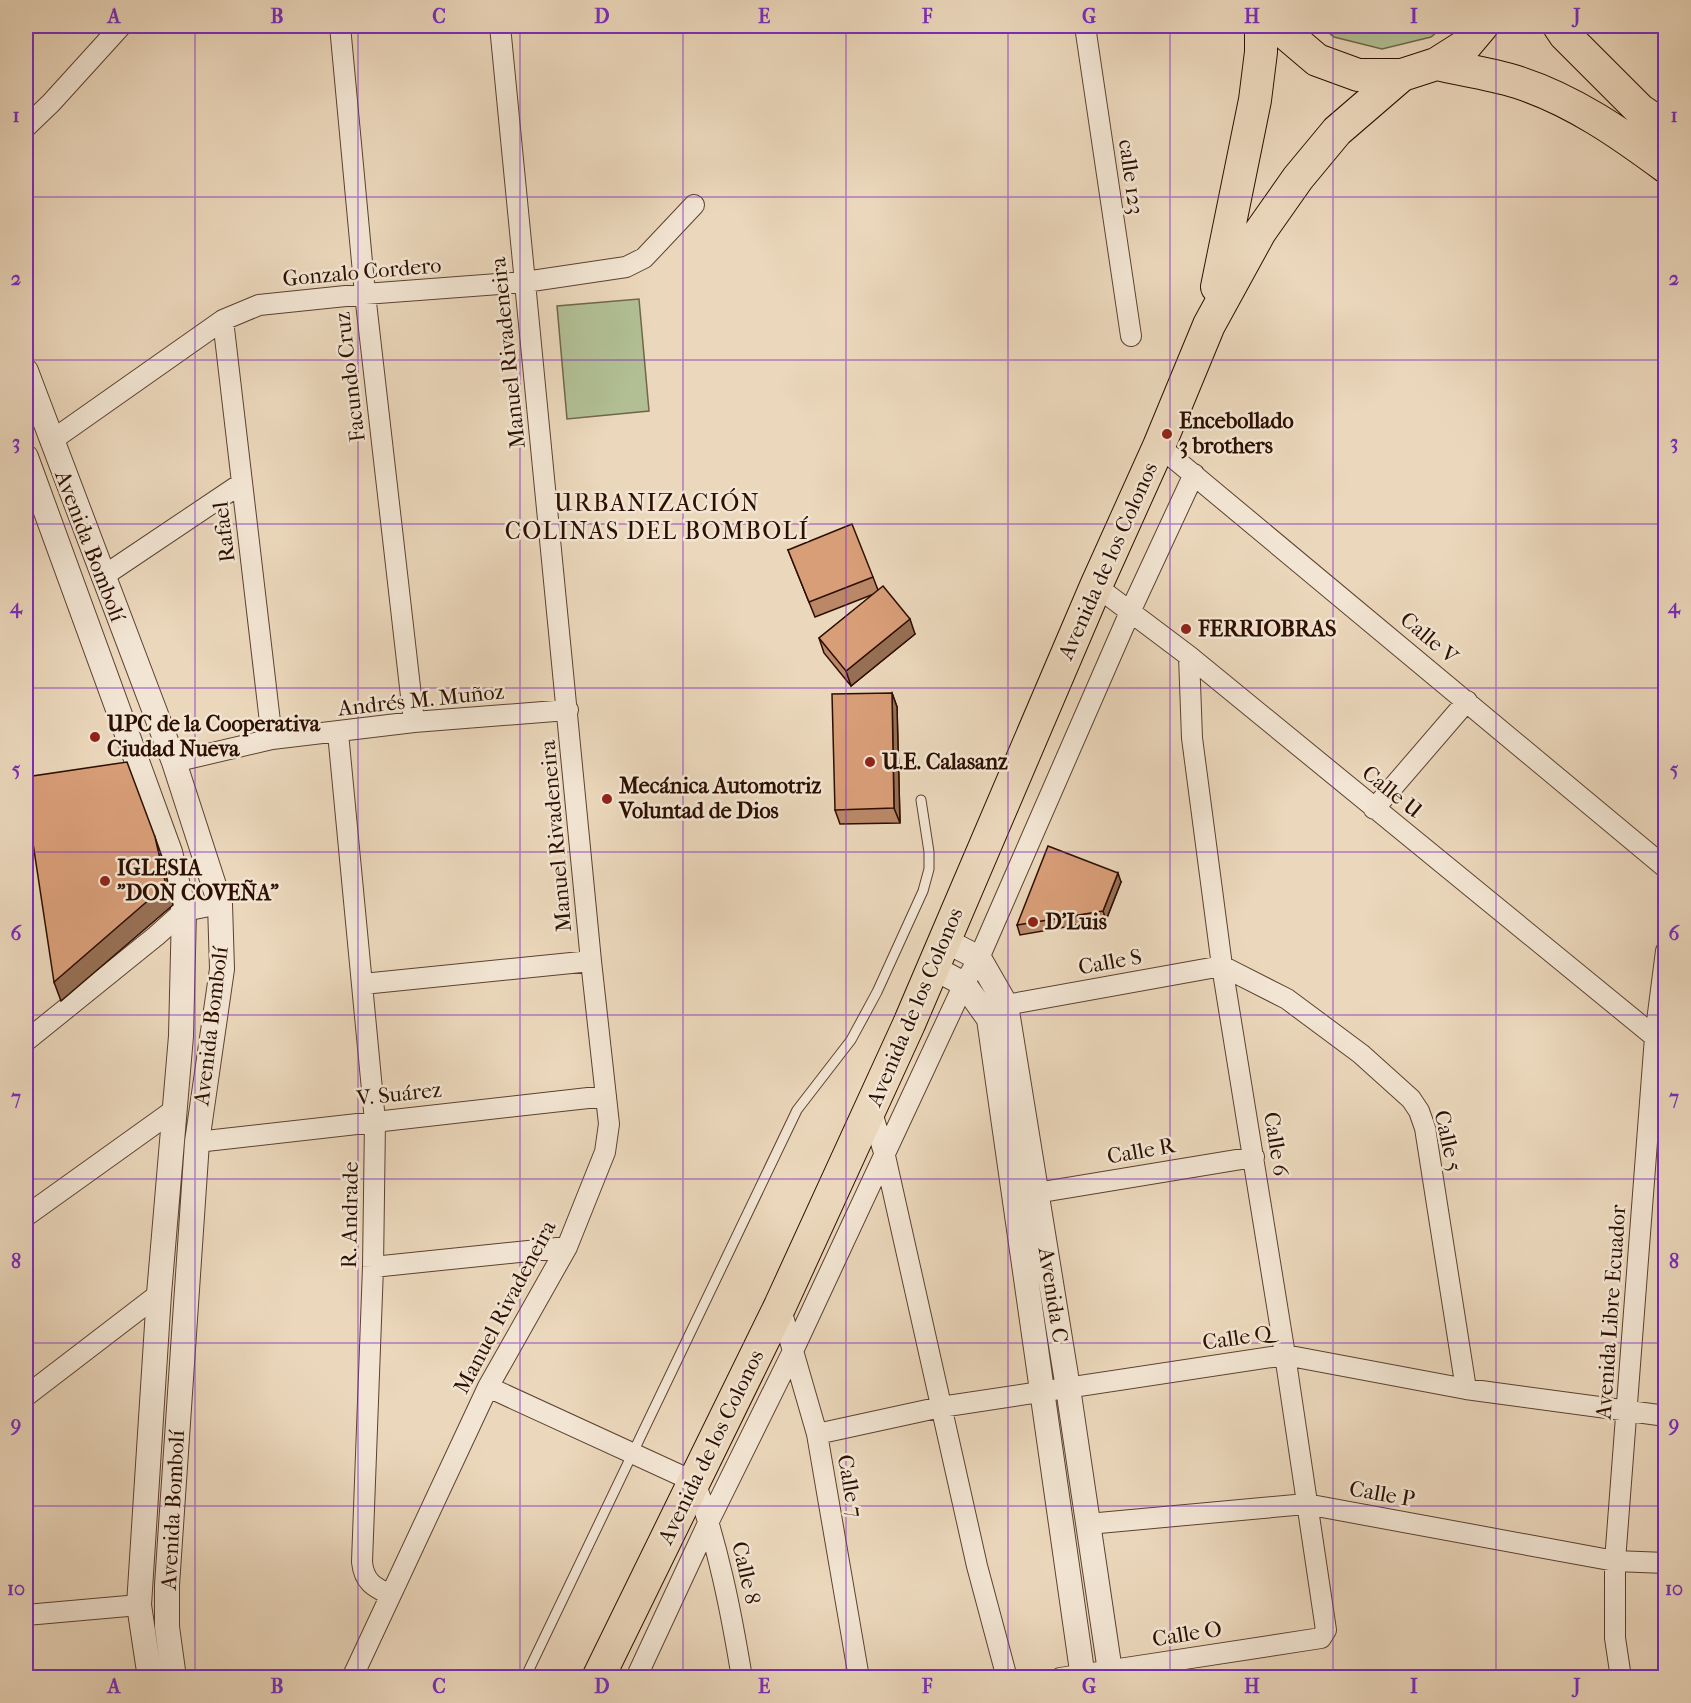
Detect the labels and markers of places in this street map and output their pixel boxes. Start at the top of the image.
place label: Encebollado 3 brothers [1179,408,1294,459]
marker: Encebollado 3 brothers [1160,427,1174,441]
place label: FERRIOBRAS [1197,616,1336,642]
marker: FERRIOBRAS [1179,622,1193,636]
place label: UPC de la Cooperativa Ciudad Nueva [106,711,321,762]
marker: UPC de la Cooperativa Ciudad Nueva [88,730,102,744]
place label: U.E. Calasanz [881,749,1008,775]
marker: U.E. Calasanz [863,755,877,769]
place label: Mecánica Automotriz Voluntad de Dios [618,773,822,824]
marker: Mecánica Automotriz Voluntad de Dios [600,792,614,806]
place label: IGLESIA "DON COVEÑA" [117,855,279,906]
marker: IGLESIA "DON COVEÑA" [98,874,112,888]
place label: D'Luis [1045,909,1107,935]
marker: D'Luis [1026,915,1040,929]

